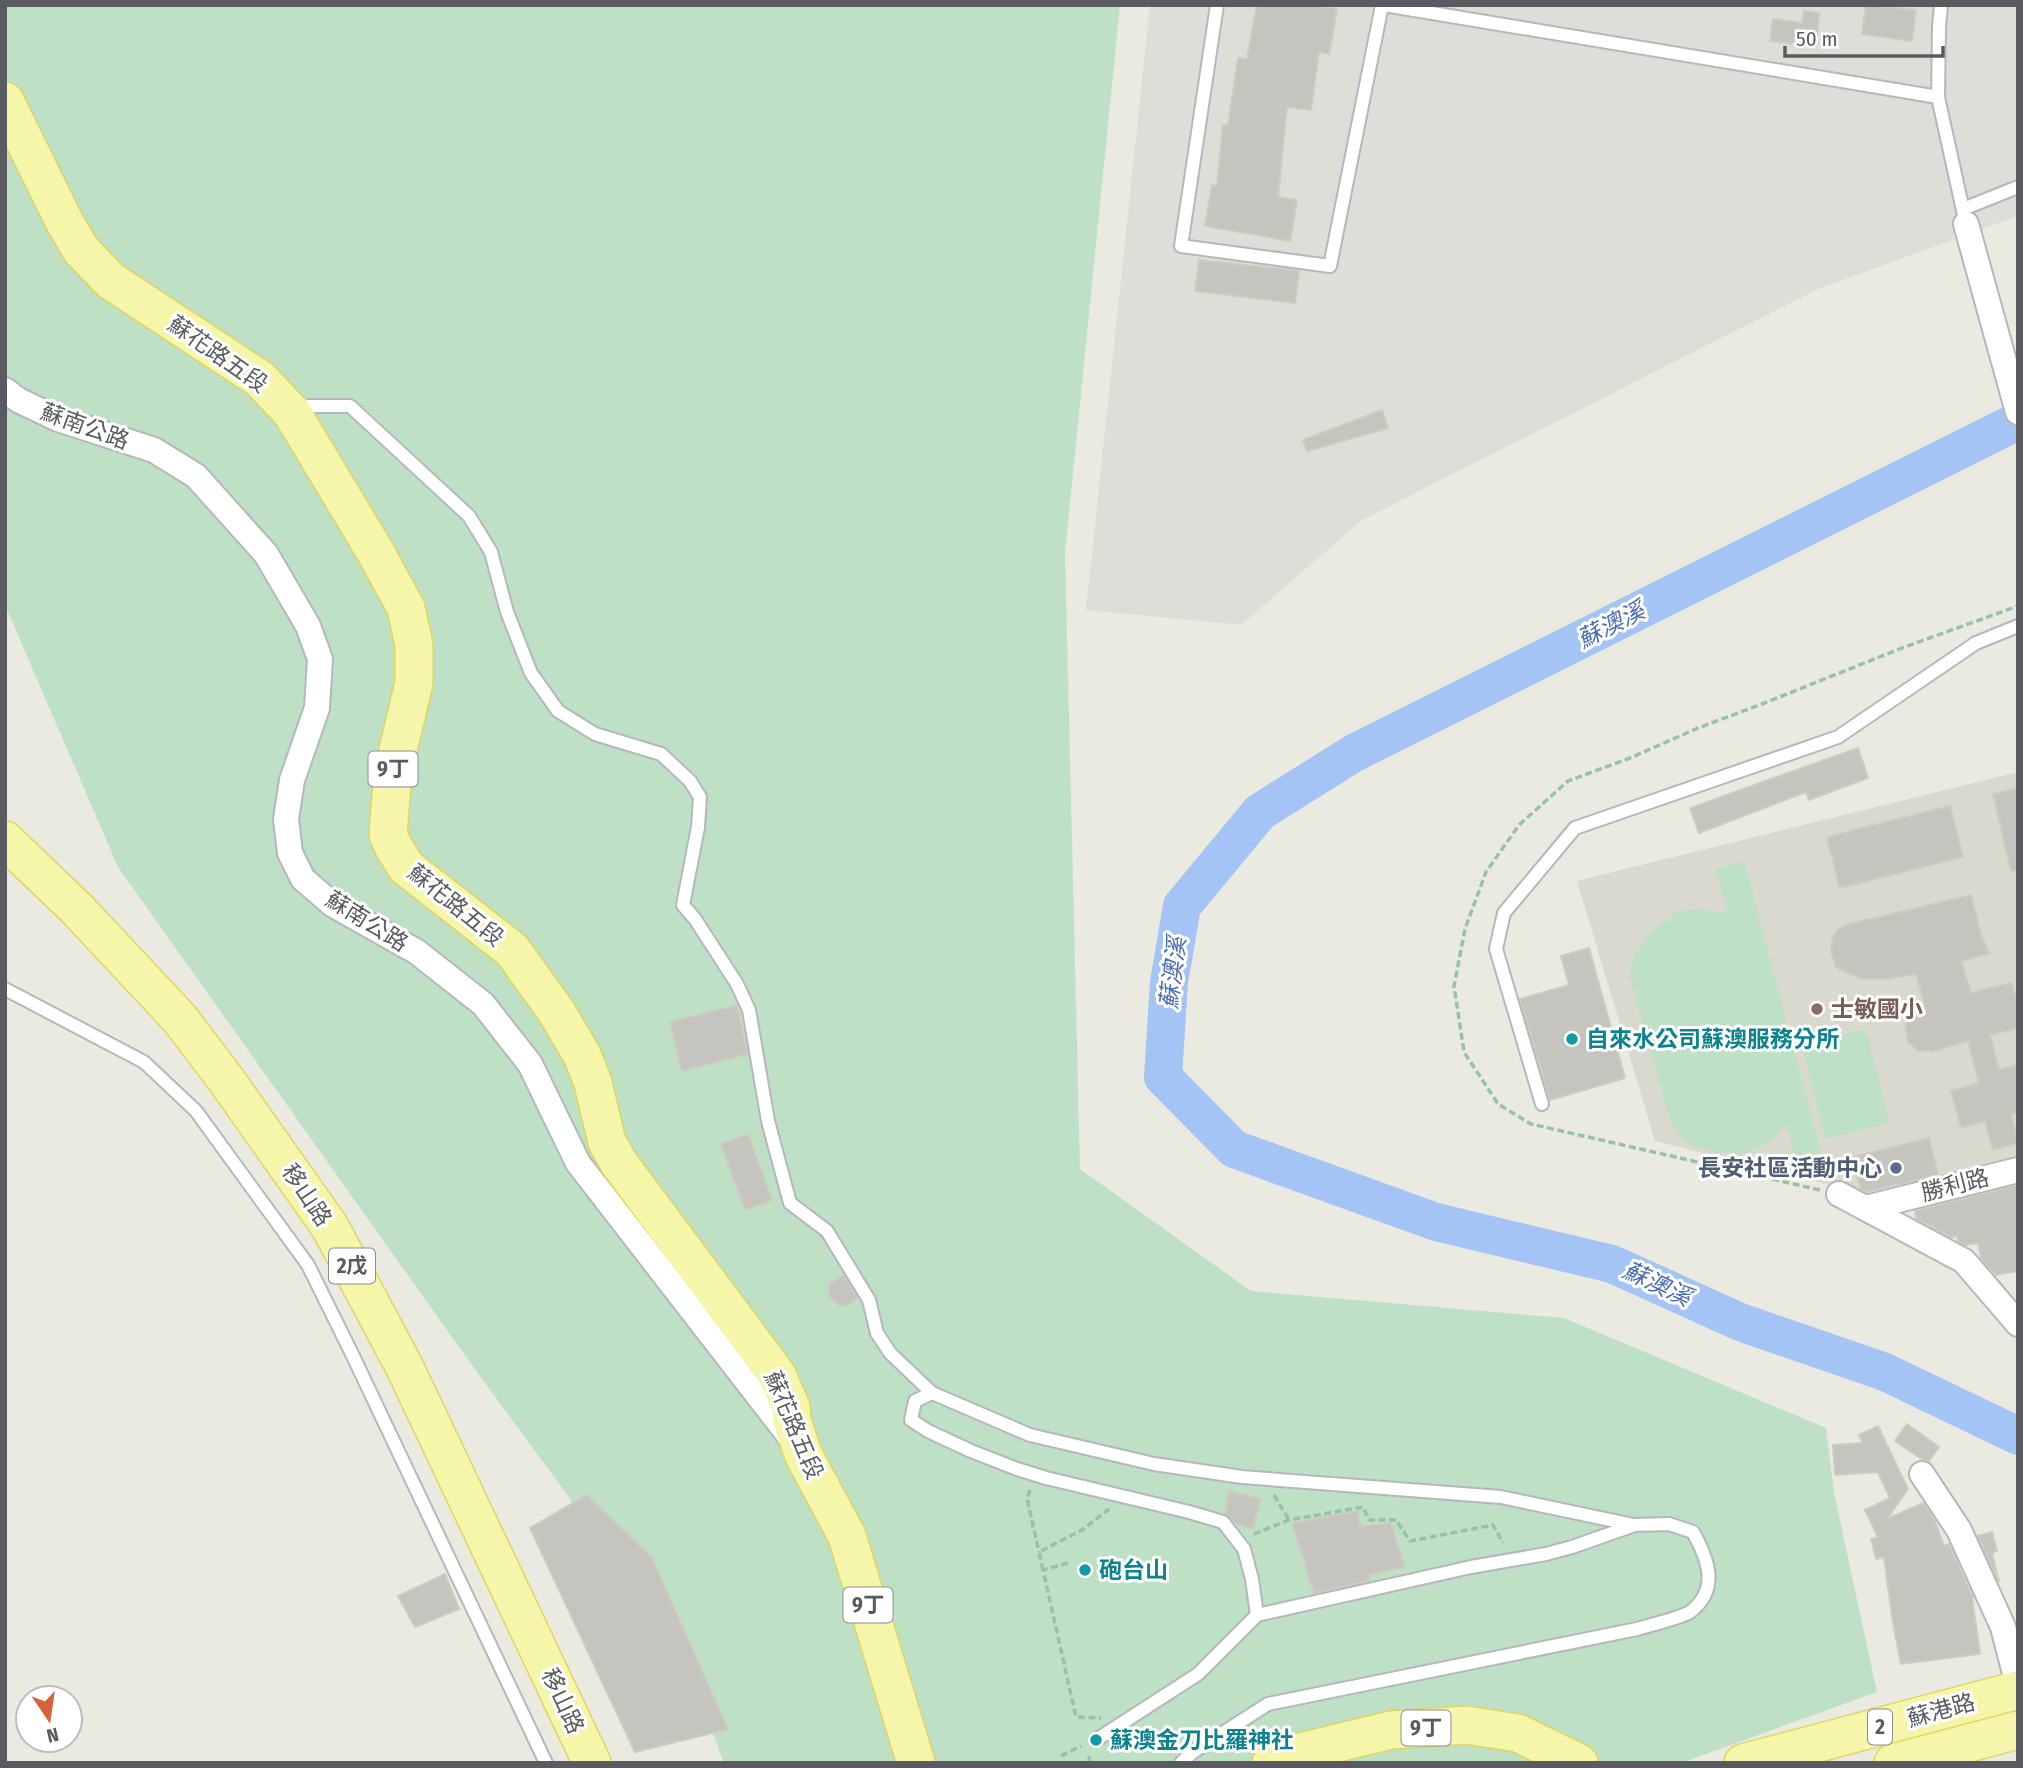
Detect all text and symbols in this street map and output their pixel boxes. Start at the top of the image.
scale bar [1785,14,1942,58]
text: 50 m [1796,26,1838,52]
street label: 蘇花路五段 [163,310,273,398]
street label: 蘇南公路 [37,397,133,455]
water label: 蘇澳溪 [1573,595,1652,654]
road number: 9丁 [368,752,418,786]
street label: 蘇花路五段 [403,858,509,952]
street label: 蘇南公路 [321,885,413,957]
water label: 蘇澳溪 [1155,933,1192,1010]
place label: 士敏國小 [1831,995,1923,1023]
marker: 士敏國小 [1809,1001,1825,1017]
place label: 自來水公司蘇澳服務分所 [1586,1025,1839,1053]
marker: 自來水公司蘇澳服務分所 [1564,1031,1580,1047]
place label: 長安社區活動中心 [1698,1154,1882,1182]
street label: 移山路 [276,1159,338,1231]
marker: 長安社區活動中心 [1888,1160,1904,1176]
street label: 勝利路 [1918,1163,1992,1207]
road number: 2戊 [329,1248,375,1284]
water label: 蘇澳溪 [1618,1256,1698,1313]
street label: 蘇花路五段 [759,1367,829,1483]
place label: 砲台山 [1099,1556,1168,1584]
marker: 砲台山 [1077,1562,1093,1578]
road number: 9丁 [844,1588,892,1622]
street label: 移山路 [536,1664,590,1738]
north arrow [14,1684,84,1754]
street label: 蘇港路 [1904,1688,1978,1732]
road number: 9丁 [1402,1710,1450,1746]
road number: 2 [1868,1710,1892,1744]
text: N [45,1723,61,1748]
place label: 蘇澳金刀比羅神社 [1110,1726,1294,1754]
marker: 蘇澳金刀比羅神社 [1088,1732,1104,1748]

